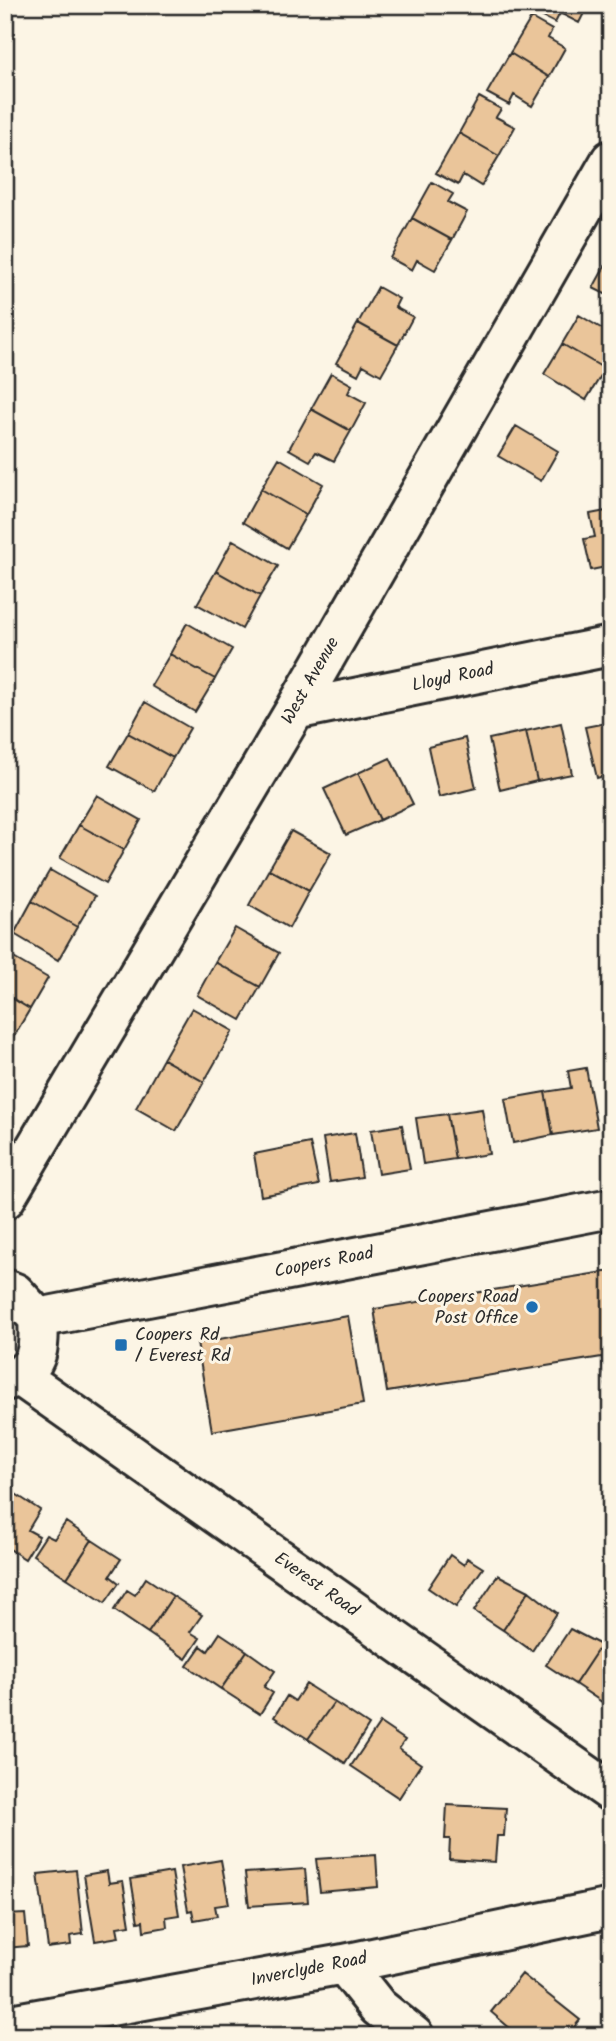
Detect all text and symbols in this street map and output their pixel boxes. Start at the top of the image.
street label: West Avenue [274,632,348,730]
street label: Lloyd Road [409,655,498,701]
street label: Coopers Road [272,1239,377,1287]
place label: Coopers Road Post Office [417,1283,519,1333]
marker: Coopers Road Post Office [524,1299,540,1315]
place label: Coopers Rd / Everest Rd [135,1321,231,1371]
marker: Coopers Rd / Everest Rd [113,1337,129,1353]
street label: Everest Road [267,1545,365,1626]
street label: Inverclyde Road [248,1944,371,1996]

